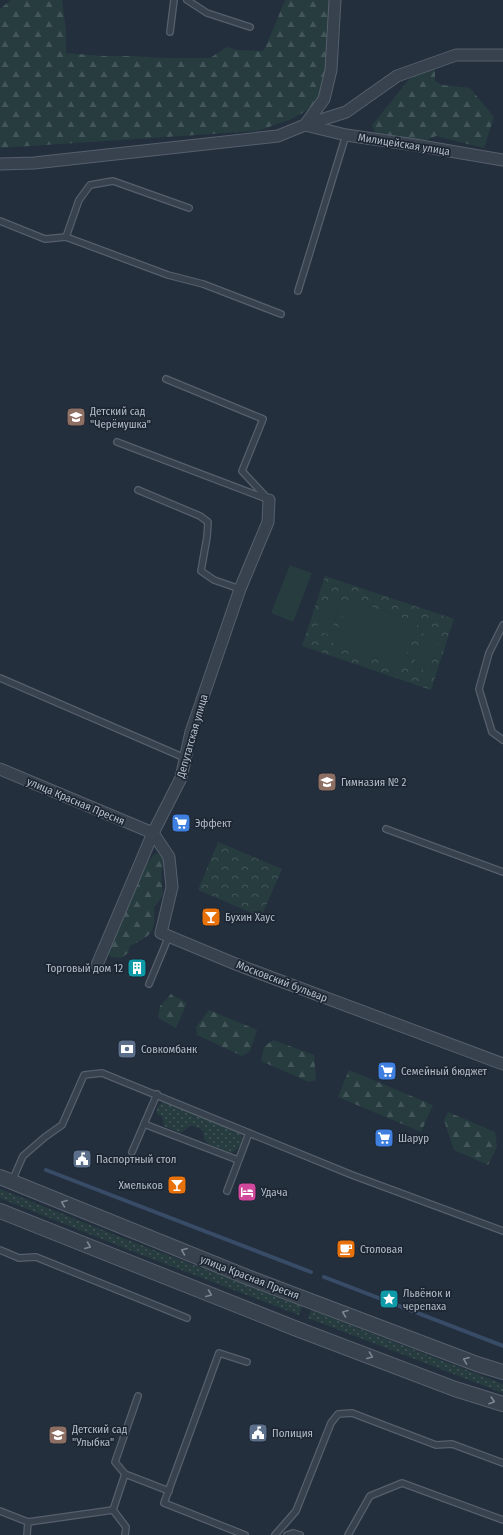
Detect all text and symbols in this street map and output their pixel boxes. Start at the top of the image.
street label: Милицейская улица [357,131,451,158]
place label: Детский сад "Черёмушка" [89,405,151,431]
school or university icon: Детский сад "Черёмушка" [65,406,87,428]
street label: Депутатская улица [174,693,211,780]
school or university icon: Гимназия № 2 [316,771,338,793]
street label: улица Красная Пресня [25,775,127,828]
place label: Гимназия № 2 [341,776,407,789]
supermarket icon: Эффект [170,812,192,834]
place label: Эффект [195,817,232,830]
bar icon: Бухин Хаус [200,906,222,928]
place label: Бухин Хаус [225,911,275,924]
building icon: Торговый дом 12 [126,957,148,979]
street label: Московский бульвар [234,958,329,1005]
place label: Торговый дом 12 [46,962,123,975]
bank icon: Совкомбанк [116,1038,138,1060]
place label: Совкомбанк [141,1043,198,1056]
supermarket icon: Семейный бюджет [376,1060,398,1082]
place label: Семейный бюджет [401,1065,488,1078]
supermarket icon: Шарур [373,1127,395,1149]
place label: Шарур [398,1132,429,1145]
public building icon: Паспортный стол [71,1148,93,1170]
place label: Паспортный стол [96,1153,176,1166]
bar icon: Хмельков [166,1174,188,1196]
place label: Хмельков [118,1179,163,1192]
hotel icon: Удача [236,1181,258,1203]
place label: Удача [260,1186,288,1199]
one-way arrow [60,1199,67,1207]
cafe icon: Столовая [335,1238,357,1260]
one-way arrow [84,1241,92,1249]
place label: Столовая [360,1243,403,1256]
one-way arrow [181,1248,188,1256]
street label: улица Красная Пресня [198,1253,301,1302]
place label: Львёнок и черепаха [403,1287,451,1313]
place icon: Львёнок и черепаха [378,1288,400,1310]
one-way arrow [206,1289,213,1297]
one-way arrow [341,1310,348,1318]
one-way arrow [366,1352,373,1360]
one-way arrow [463,1356,470,1364]
one-way arrow [488,1396,495,1404]
public building icon: Полиция [247,1422,269,1444]
place label: Детский сад "Улыбка" [71,1423,128,1449]
school or university icon: Детский сад "Улыбка" [47,1424,69,1446]
place label: Полиция [272,1427,313,1440]

